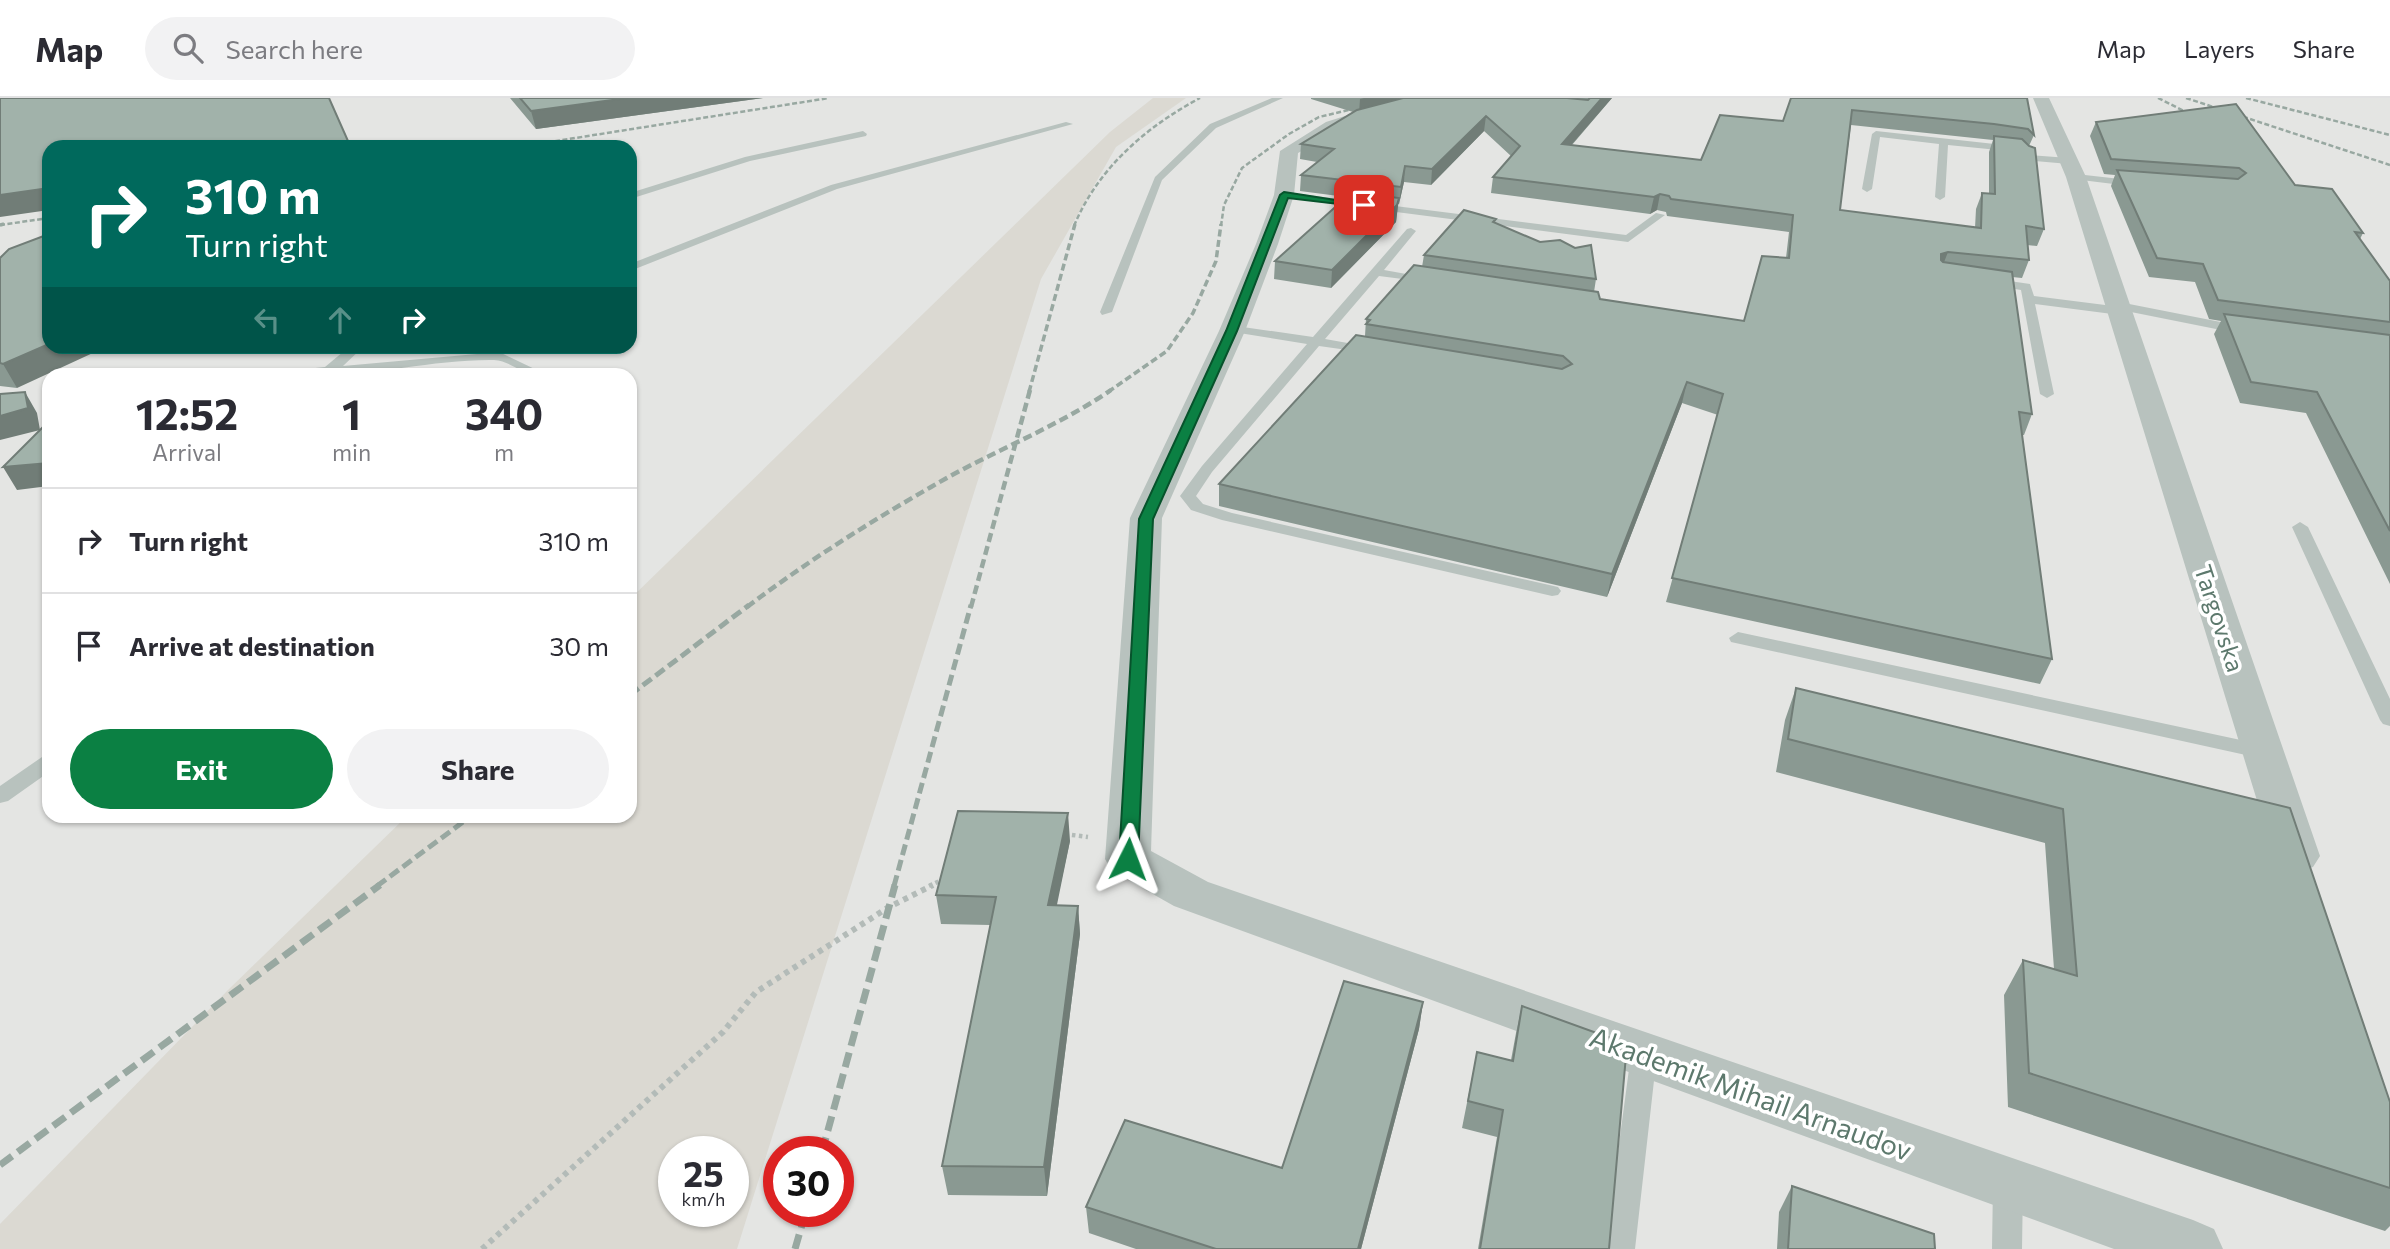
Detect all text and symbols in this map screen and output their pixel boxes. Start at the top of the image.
search box [145,17,635,80]
text: Map [35,28,103,69]
icon: search [169,29,207,67]
text: Search here [225,33,363,64]
text: Map [2097,34,2146,63]
text: Layers [2184,34,2255,63]
text: Share [2293,34,2355,63]
text: 310 m [185,164,320,224]
icon: right [70,168,161,259]
pin [1334,175,1394,235]
icon: arrive [1345,186,1383,224]
text: Turn right [185,224,328,264]
icon: left [248,301,286,339]
icon: ahead [321,301,359,339]
icon: right [394,301,432,339]
text: 12:52 [136,387,238,439]
text: 1 [342,387,361,439]
text: 340 [465,387,543,439]
text: Arrival [152,438,222,466]
text: min [332,438,371,466]
text: m [494,438,514,466]
icon: right [70,522,108,560]
text: Turn right [129,525,248,556]
text: 310 m [538,525,609,556]
street label: Targovska [2189,561,2251,675]
icon: arrive [70,627,108,665]
text: Arrive at destination [129,630,375,661]
text: 30 m [550,630,609,661]
button: Exit [70,729,333,809]
button: Share [347,729,609,809]
position arrow [1091,822,1165,896]
street label: Akademik Mihail Arnaudov [1585,1019,1917,1167]
speed limit sign: 30 [763,1136,854,1227]
text: 25 [683,1151,724,1194]
text: km/h [682,1188,725,1210]

